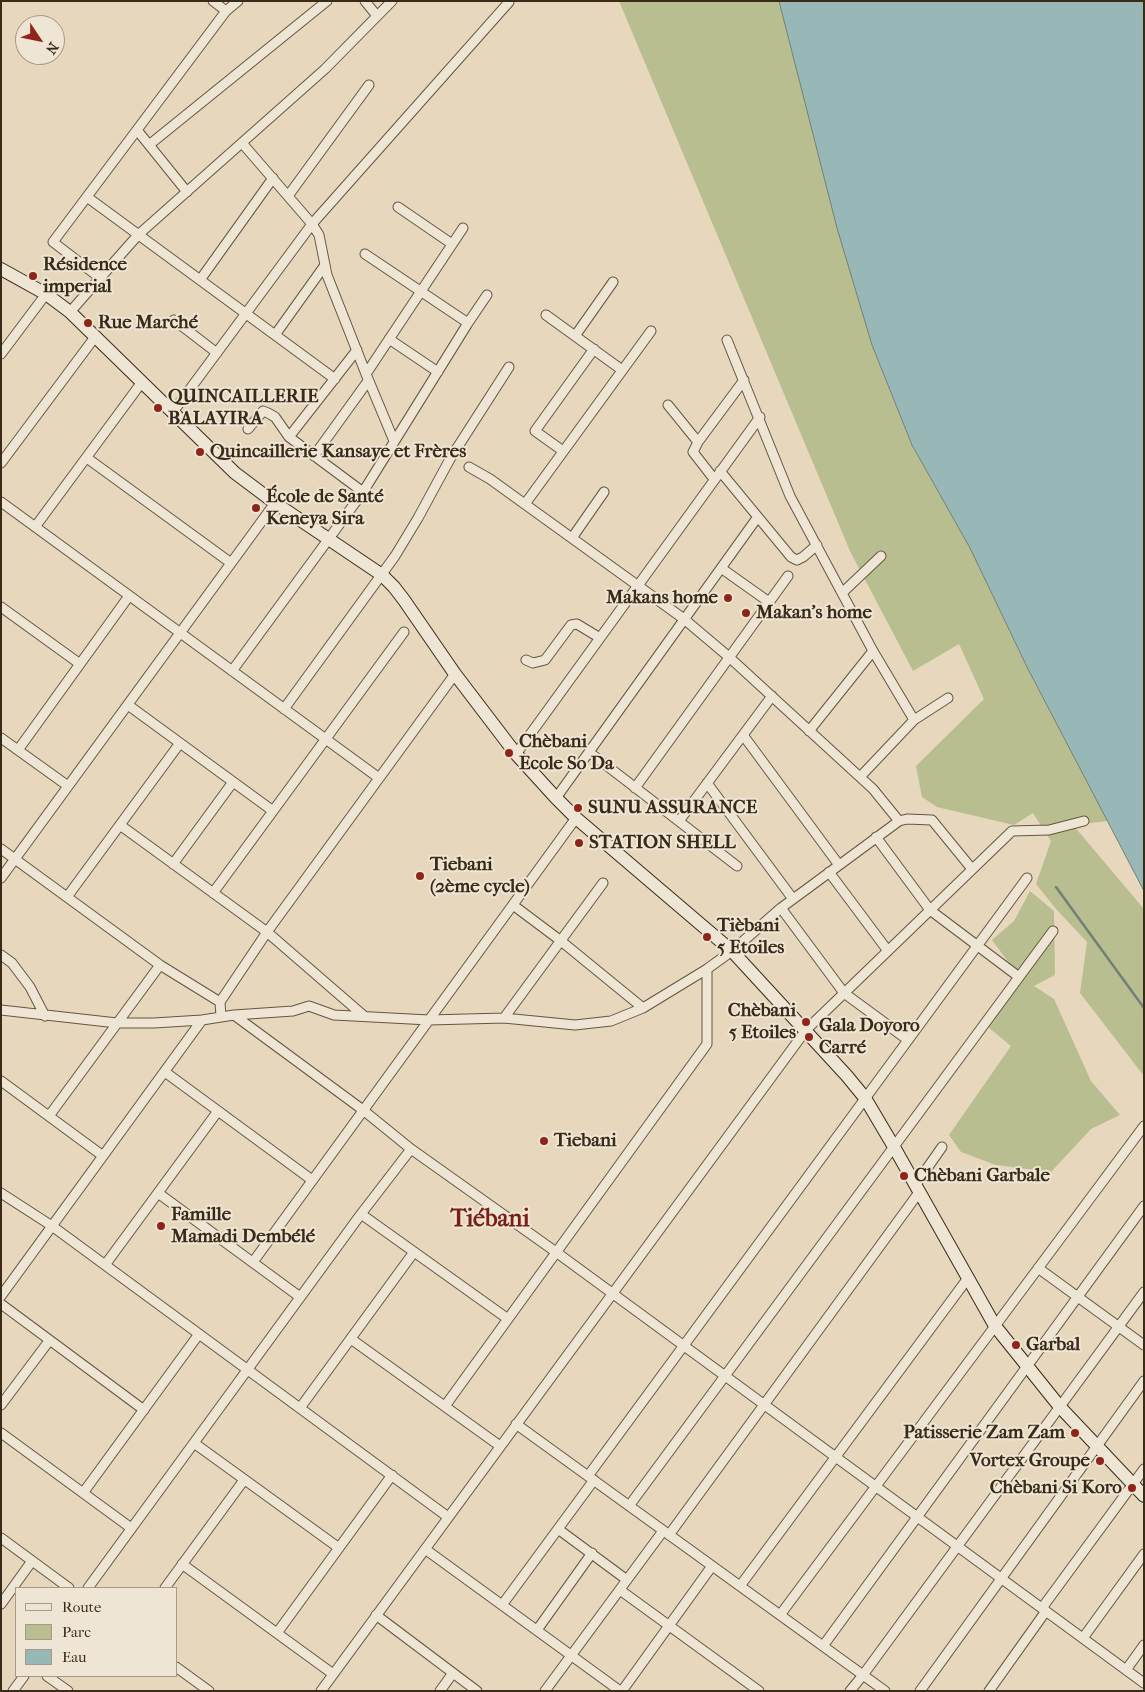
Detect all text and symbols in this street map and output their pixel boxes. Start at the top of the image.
north arrow [15,15,65,65]
text: N [42,39,62,57]
place label: Résidence imperial [43,254,127,298]
marker: Résidence imperial [27,270,39,282]
place label: Rue Marché [98,312,198,334]
marker: Rue Marché [82,317,94,329]
place label: QUINCAILLERIE BALAYIRA [168,386,319,430]
marker: QUINCAILLERIE BALAYIRA [152,402,164,414]
place label: Quincaillerie Kansaye et Frères [210,441,466,463]
marker: Quincaillerie Kansaye et Frères [194,446,206,458]
place label: École de Santé Keneya Sira [266,486,384,530]
marker: École de Santé Keneya Sira [250,502,262,514]
place label: Makans home [606,587,718,609]
marker: Makans home [722,592,734,604]
place label: Makan's home [756,602,872,624]
marker: Makan's home [740,607,752,619]
place label: Chèbani Ecole So Da [519,731,614,775]
marker: Chèbani Ecole So Da [503,747,515,759]
place label: SUNU ASSURANCE [588,797,757,819]
marker: SUNU ASSURANCE [572,802,584,814]
place label: STATION SHELL [589,832,736,854]
marker: STATION SHELL [573,837,585,849]
place label: Tiebani (2ème cycle) [430,854,530,898]
marker: Tiebani (2ème cycle) [414,870,426,882]
place label: Tièbani 5 Etoiles [717,915,784,959]
marker: Tièbani 5 Etoiles [701,931,713,943]
place label: Chèbani 5 Etoiles [728,1000,796,1044]
place label: Gala Doyoro Carré [819,1015,920,1059]
marker: Chèbani 5 Etoiles [800,1016,812,1028]
marker: Gala Doyoro Carré [803,1031,815,1043]
place label: Tiebani [554,1130,617,1152]
marker: Tiebani [538,1135,550,1147]
place label: Chèbani Garbale [914,1165,1050,1187]
marker: Chèbani Garbale [898,1170,910,1182]
place label: Famille Mamadi Dembélé [171,1204,315,1248]
district label: Tiébani [450,1206,530,1234]
marker: Famille Mamadi Dembélé [155,1220,167,1232]
place label: Garbal [1026,1334,1080,1356]
marker: Garbal [1010,1339,1022,1351]
place label: Patisserie Zam Zam [903,1422,1065,1444]
marker: Patisserie Zam Zam [1069,1427,1081,1439]
place label: Vortex Groupe [970,1450,1090,1472]
marker: Vortex Groupe [1094,1455,1106,1467]
place label: Chèbani Si Koro [990,1477,1122,1499]
marker: Chèbani Si Koro [1126,1482,1138,1494]
legend [15,1587,178,1677]
text: Route [62,1598,101,1616]
text: Parc [62,1623,91,1641]
text: Eau [62,1648,87,1666]

